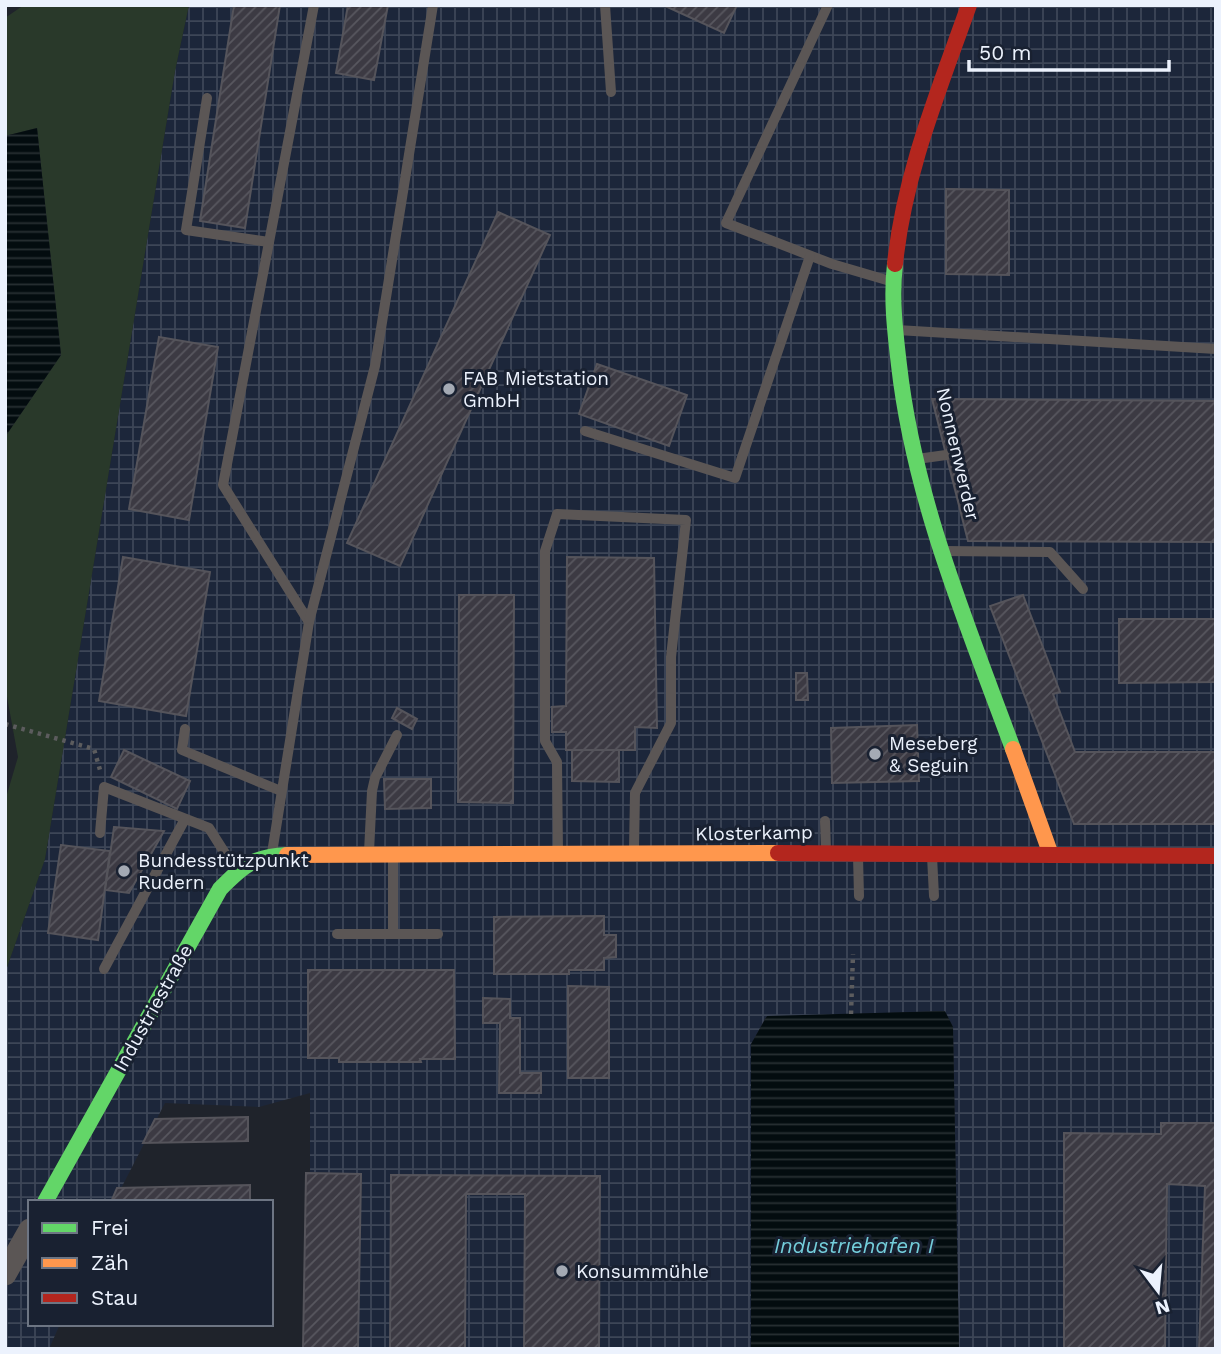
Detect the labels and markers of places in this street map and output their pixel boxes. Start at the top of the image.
place label: FAB Mietstation GmbH [463,367,609,412]
marker: FAB Mietstation GmbH [441,381,457,397]
place label: Meseberg & Seguin [889,732,978,777]
marker: Meseberg & Seguin [867,746,883,762]
place label: Bundesstützpunkt Rudern [138,849,309,894]
marker: Bundesstützpunkt Rudern [116,863,132,879]
place label: Konsummühle [576,1260,709,1283]
marker: Konsummühle [554,1263,570,1279]

